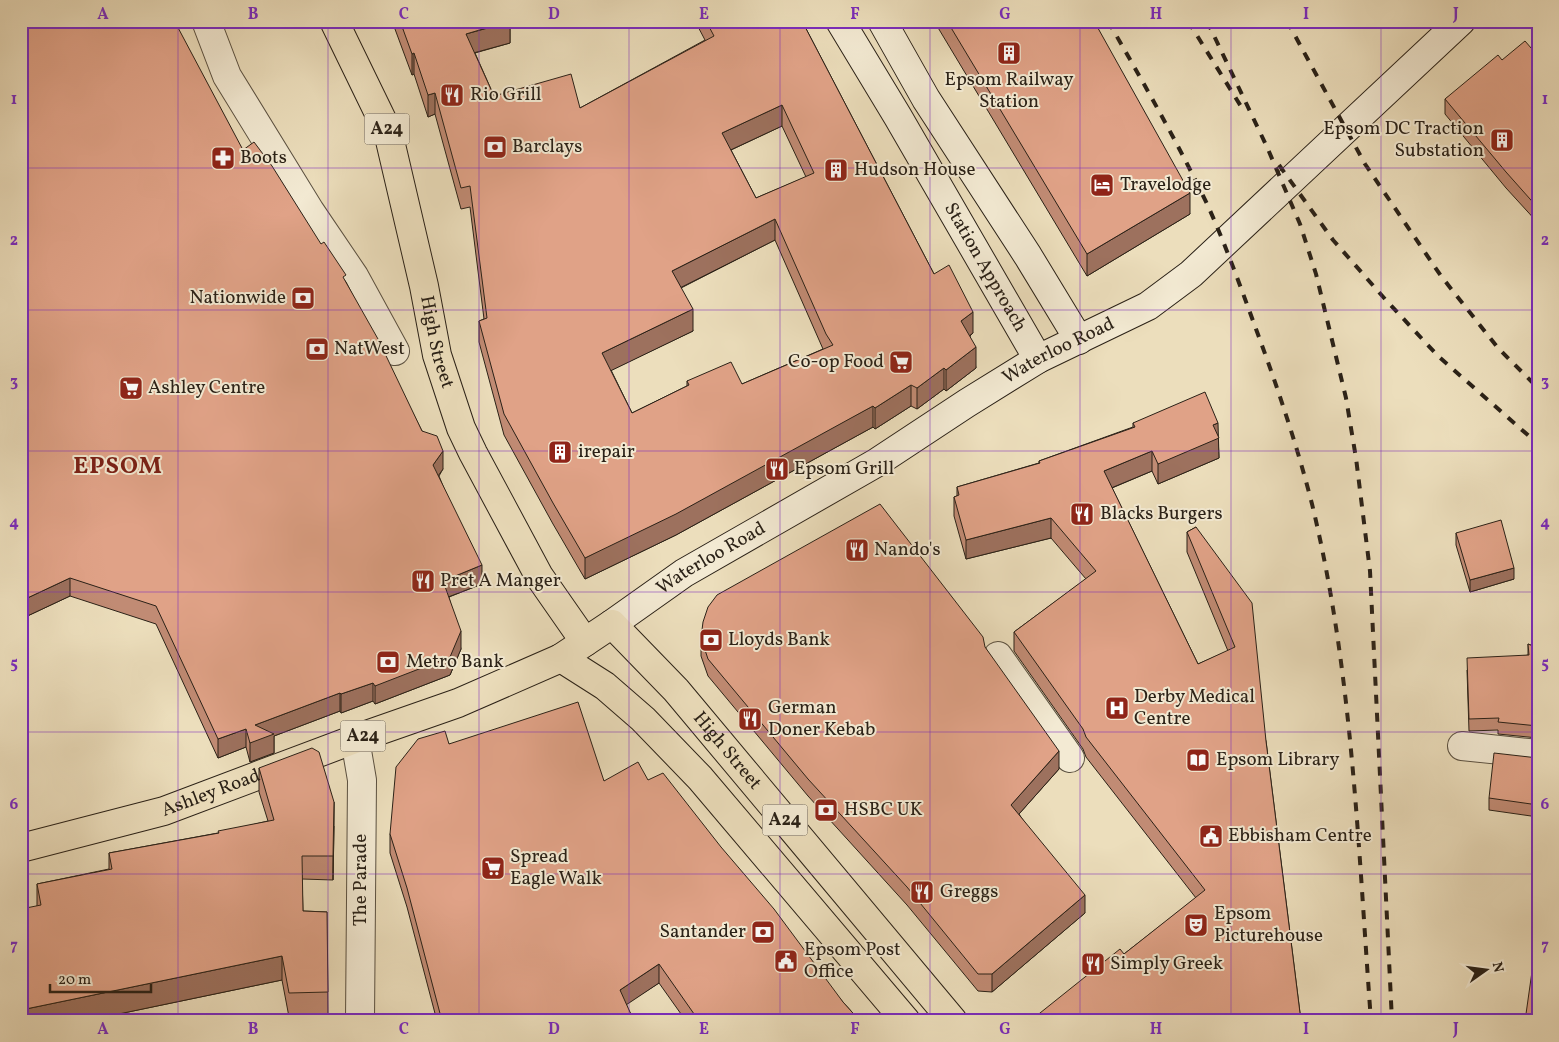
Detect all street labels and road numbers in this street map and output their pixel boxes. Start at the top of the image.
road number: A24 [364,114,410,144]
street label: Station Approach [937,198,1033,337]
street label: High Street [413,293,460,392]
street label: Waterloo Road [998,311,1119,391]
street label: Waterloo Road [651,516,771,601]
street label: High Street [687,706,768,796]
road number: A24 [340,720,386,751]
street label: Ashley Road [158,763,264,824]
road number: A24 [762,804,808,836]
street label: The Parade [348,834,374,926]

